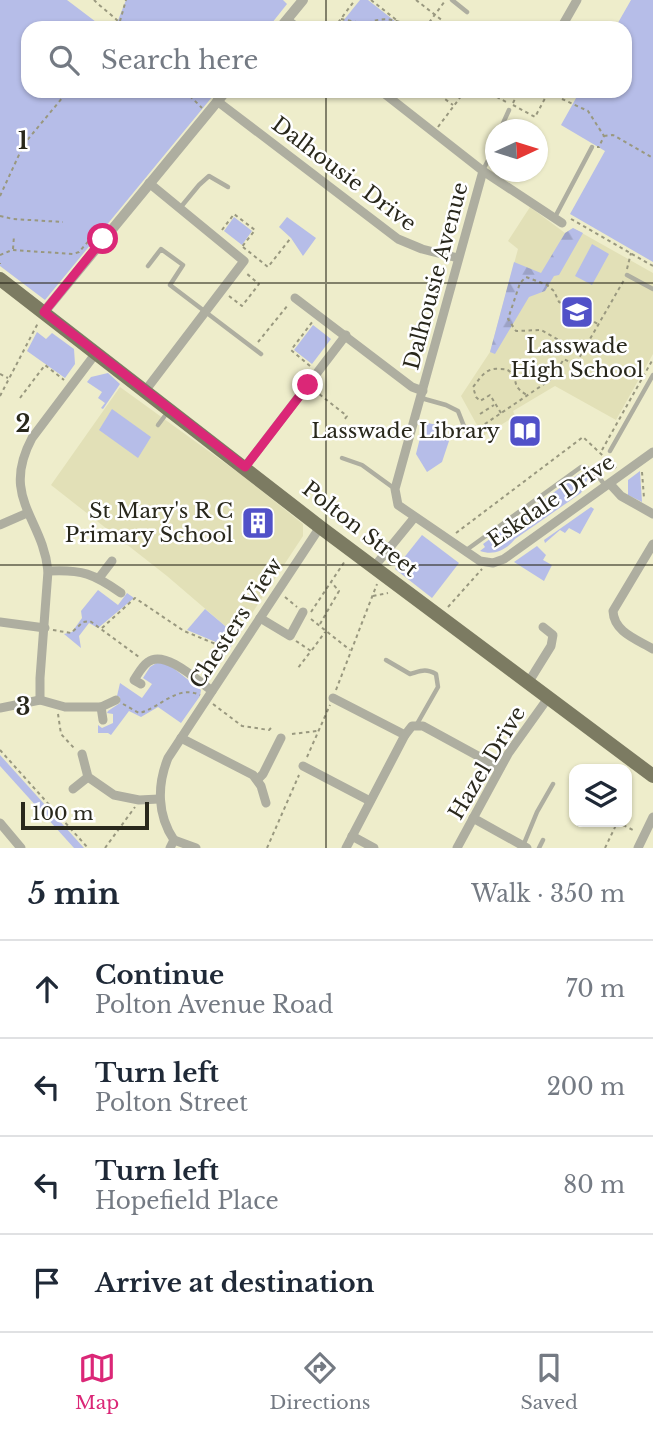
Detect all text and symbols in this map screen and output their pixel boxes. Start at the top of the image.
search box [21,21,632,98]
icon: search [45,41,83,79]
text: Search here [101,44,258,76]
street label: Dalhousie Drive [267,111,421,237]
north arrow [485,119,548,182]
text: 1 [18,127,28,155]
street label: Dalhousie Avenue [398,179,474,373]
route start [87,223,118,254]
school or university icon: Lasswade High School [558,293,596,331]
place label: Lasswade High School [510,333,644,383]
route end [292,369,323,400]
text: 2 [16,410,30,438]
library icon: Lasswade Library [506,412,544,450]
place label: Lasswade Library [311,418,501,444]
street label: Eskdale Drive [483,449,619,553]
street label: Polton Street [297,476,423,582]
place label: St Mary's R C Primary School [65,498,233,548]
building icon: St Mary's R C Primary School [239,504,277,542]
street label: Chesters View [184,553,288,693]
text: 3 [16,693,30,721]
street label: Hazel Drive [443,702,531,824]
map controls [569,764,632,827]
button: layers [569,764,632,827]
scale bar [21,799,149,831]
text: 100 m [32,802,93,825]
text: 5 min [28,875,120,912]
text: Walk · 350 m [471,880,625,908]
text: Continue [95,959,224,991]
icon: ahead [28,970,66,1008]
text: 70 m [566,975,625,1003]
text: Polton Avenue Road [95,991,333,1019]
text: Turn left [95,1057,219,1089]
icon: left [28,1068,66,1106]
text: 200 m [547,1073,625,1101]
text: Polton Street [95,1089,248,1117]
text: Turn left [95,1155,219,1187]
icon: left [28,1166,66,1204]
text: 80 m [563,1171,625,1199]
text: Hopefield Place [95,1187,279,1215]
icon: arrive [28,1264,66,1302]
text: Arrive at destination [95,1267,375,1299]
tab: Map [75,1349,119,1414]
tab: Directions [269,1349,370,1414]
tab: Saved [521,1349,578,1414]

